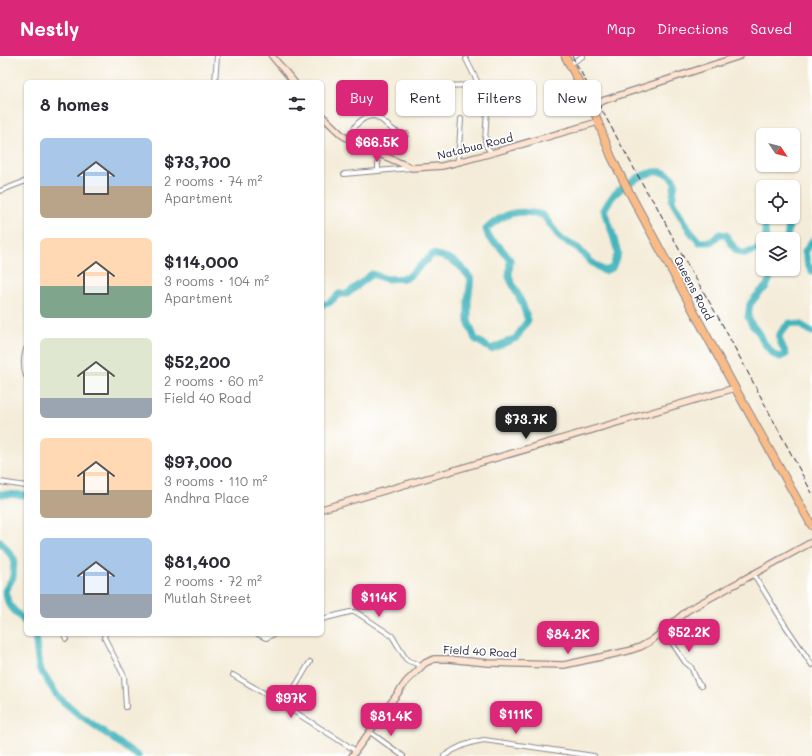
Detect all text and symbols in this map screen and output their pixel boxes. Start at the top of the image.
text: Nestly [20,16,79,41]
text: Map [607,19,635,38]
text: Directions [657,19,728,38]
text: Saved [750,19,792,38]
chip: Buy [336,80,388,116]
chip: Rent [396,80,455,116]
chip: Filters [463,80,536,116]
chip: New [544,80,601,116]
text: 8 homes [40,93,109,115]
icon: filters [286,93,308,115]
north arrow [756,128,800,172]
map controls [756,128,800,276]
pin: $66.5K [344,129,410,163]
street label: Natabua Road [436,129,514,163]
text: $66.5K [355,133,399,150]
text: $73,700 [164,150,231,172]
icon: home [72,154,120,202]
text: 2 rooms · 74 m² [164,172,262,189]
button: locate [756,180,800,224]
text: Apartment [164,189,233,206]
button: layers [756,232,800,276]
text: $114,000 [164,250,238,272]
street label: Queens Road [671,253,717,323]
icon: home [72,254,120,302]
text: 3 rooms · 104 m² [164,272,269,289]
text: Apartment [164,289,233,306]
text: $52,200 [164,350,231,372]
icon: home [72,354,120,402]
text: 2 rooms · 60 m² [164,372,263,389]
text: Field 40 Road [164,389,251,406]
pin: $73.7K [493,406,559,440]
text: $73.7K [505,410,547,427]
text: $97,000 [164,450,232,472]
icon: home [72,454,120,502]
text: 3 rooms · 110 m² [164,472,267,489]
text: Andhra Place [164,489,250,506]
text: $81,400 [164,550,230,572]
icon: home [72,554,120,602]
text: 2 rooms · 72 m² [164,572,262,589]
pin: $114K [351,584,407,618]
text: $114K [361,588,397,605]
text: Mutlah Street [164,589,251,606]
pin: $52.2K [656,619,722,653]
pin: $84.2K [535,621,601,655]
text: $52.2K [668,623,710,640]
text: $84.2K [546,625,590,642]
street label: Field 40 Road [443,642,517,660]
pin: $97K [267,685,315,719]
text: $97K [275,689,307,706]
pin: $111K [488,701,544,735]
pin: $81.4K [358,703,424,737]
text: $111K [499,705,533,722]
text: $81.4K [370,707,412,724]

